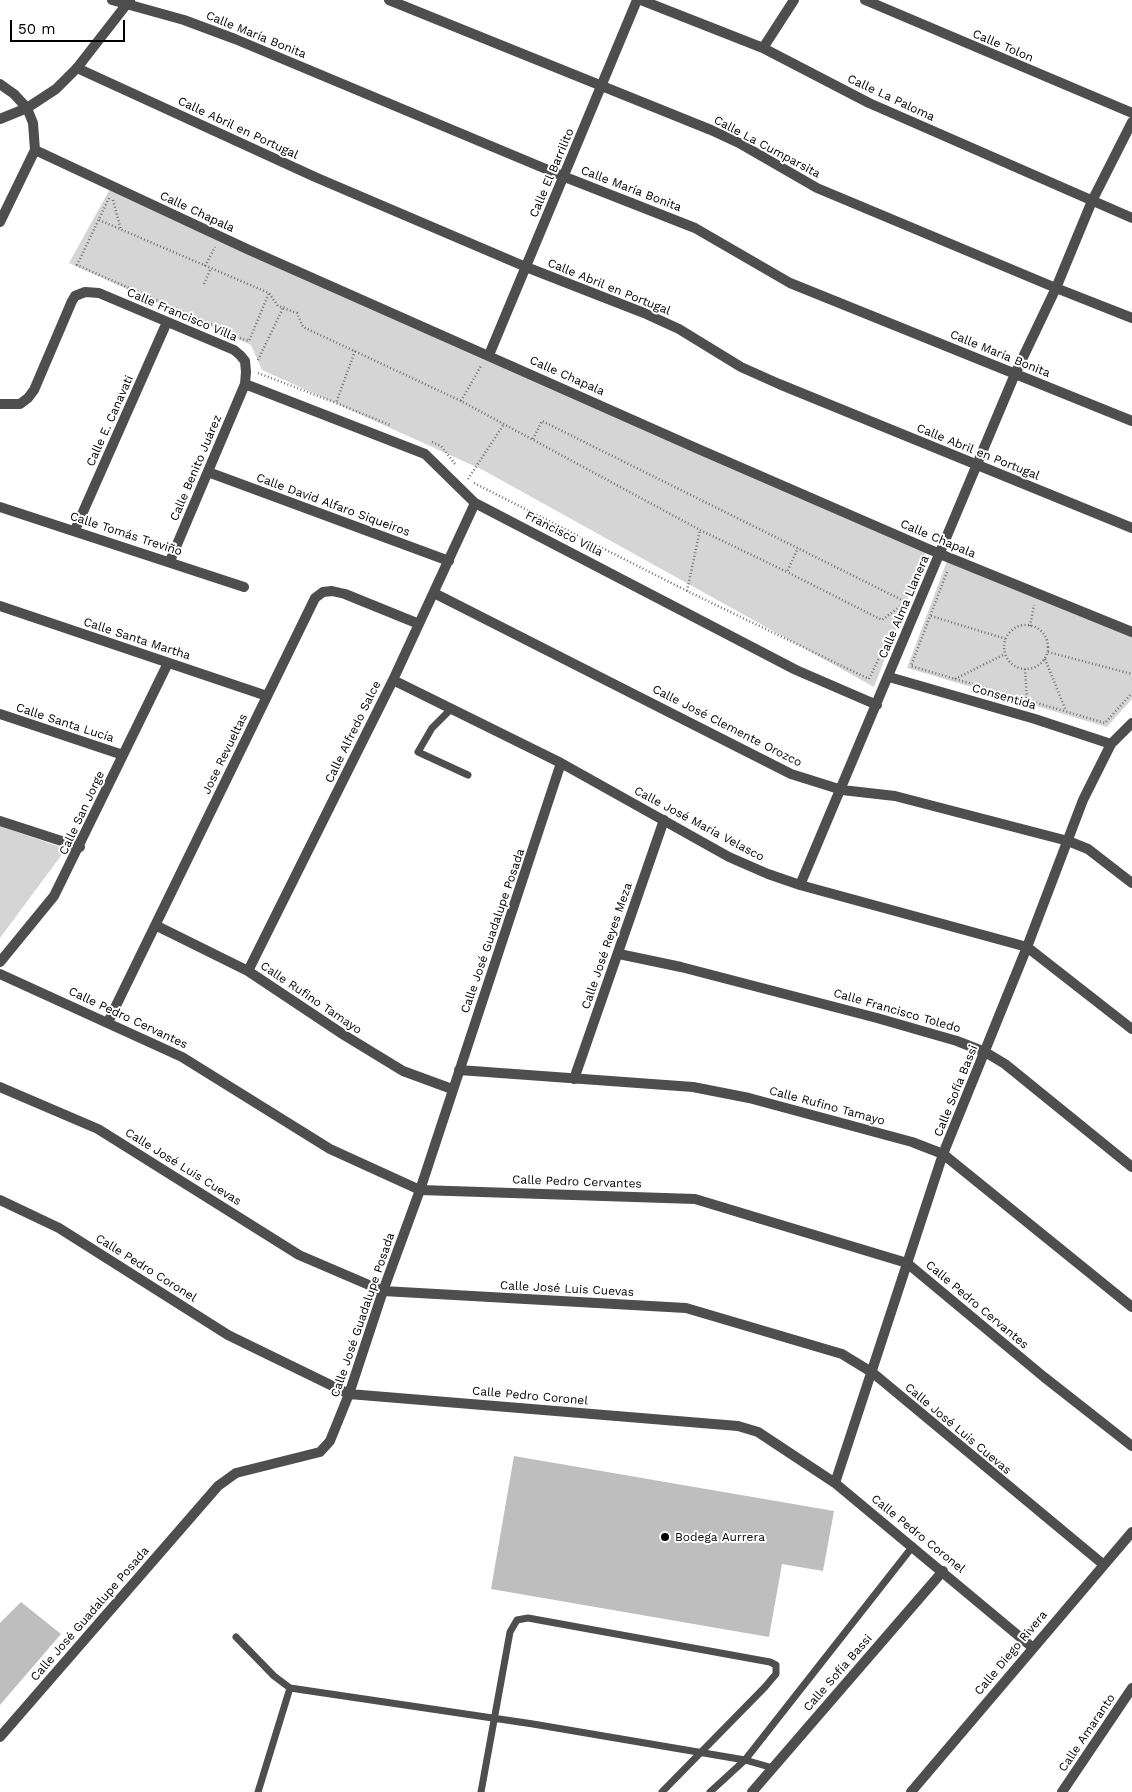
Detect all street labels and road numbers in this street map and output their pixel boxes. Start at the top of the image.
street label: Calle María Bonita [204,8,308,62]
street label: Calle Tolon [970,27,1036,65]
street label: Calle La Paloma [845,71,937,125]
street label: Calle Abril en Portugal [175,94,301,162]
street label: Calle La Cumparsita [711,113,823,181]
street label: Calle El Barrilito [527,126,577,220]
street label: Calle María Bonita [579,163,683,215]
street label: Calle Chapala [157,188,237,236]
street label: Calle Abril en Portugal [545,256,673,318]
street label: Calle Francisco Villa [125,285,239,345]
street label: Calle María Bonita [948,327,1052,381]
street label: Calle Chapala [527,353,607,399]
street label: Calle E. Canavati [83,373,137,469]
street label: Calle Benito Juárez [167,413,225,523]
street label: Calle Abril en Portugal [914,421,1042,483]
street label: Calle David Alfaro Siqueiros [254,470,412,540]
street label: Francisco Villa [523,508,605,560]
street label: Calle Tomás Treviño [68,509,184,559]
street label: Calle Chapala [898,517,978,561]
street label: Calle Alma Llanera [876,553,932,661]
street label: Calle Santa Martha [82,615,192,663]
street label: Calle Alfredo Salce [322,679,384,785]
street label: Consentida [970,681,1038,713]
street label: Calle José Clemente Orozco [650,682,804,770]
street label: Calle Santa Lucía [14,700,116,746]
street label: Jose Revueltas [199,711,251,797]
street label: Calle San Jorge [56,769,108,857]
street label: Calle José María Velasco [631,784,767,864]
street label: Calle José Guadalupe Posada [458,847,528,1015]
street label: Calle José Reyes Meza [579,881,635,1011]
street label: Calle Rufino Tamayo [257,959,365,1037]
street label: Calle Pedro Cervantes [66,984,190,1052]
street label: Calle Francisco Toledo [832,986,962,1036]
street label: Calle Sofía Bassi [931,1043,981,1139]
street label: Calle Rufino Tamayo [767,1084,887,1128]
street label: Calle José Luis Cuevas [122,1125,244,1209]
street label: Calle Pedro Cervantes [512,1173,642,1191]
street label: Calle Pedro Coronel [93,1231,199,1305]
street label: Calle José Guadalupe Posada [328,1231,398,1399]
street label: Calle Pedro Cervantes [923,1258,1031,1352]
street label: Calle José Luis Cuevas [500,1278,634,1300]
street label: Calle José Luis Cuevas [902,1380,1014,1478]
street label: Calle Pedro Coronel [471,1384,589,1408]
street label: Calle Pedro Coronel [868,1492,968,1576]
street label: Calle José Guadalupe Posada [28,1544,152,1684]
street label: Calle Diego Rivera [972,1608,1050,1698]
street label: Calle Sofía Bassi [801,1632,875,1714]
street label: Calle Amaranto [1056,1691,1118,1775]

